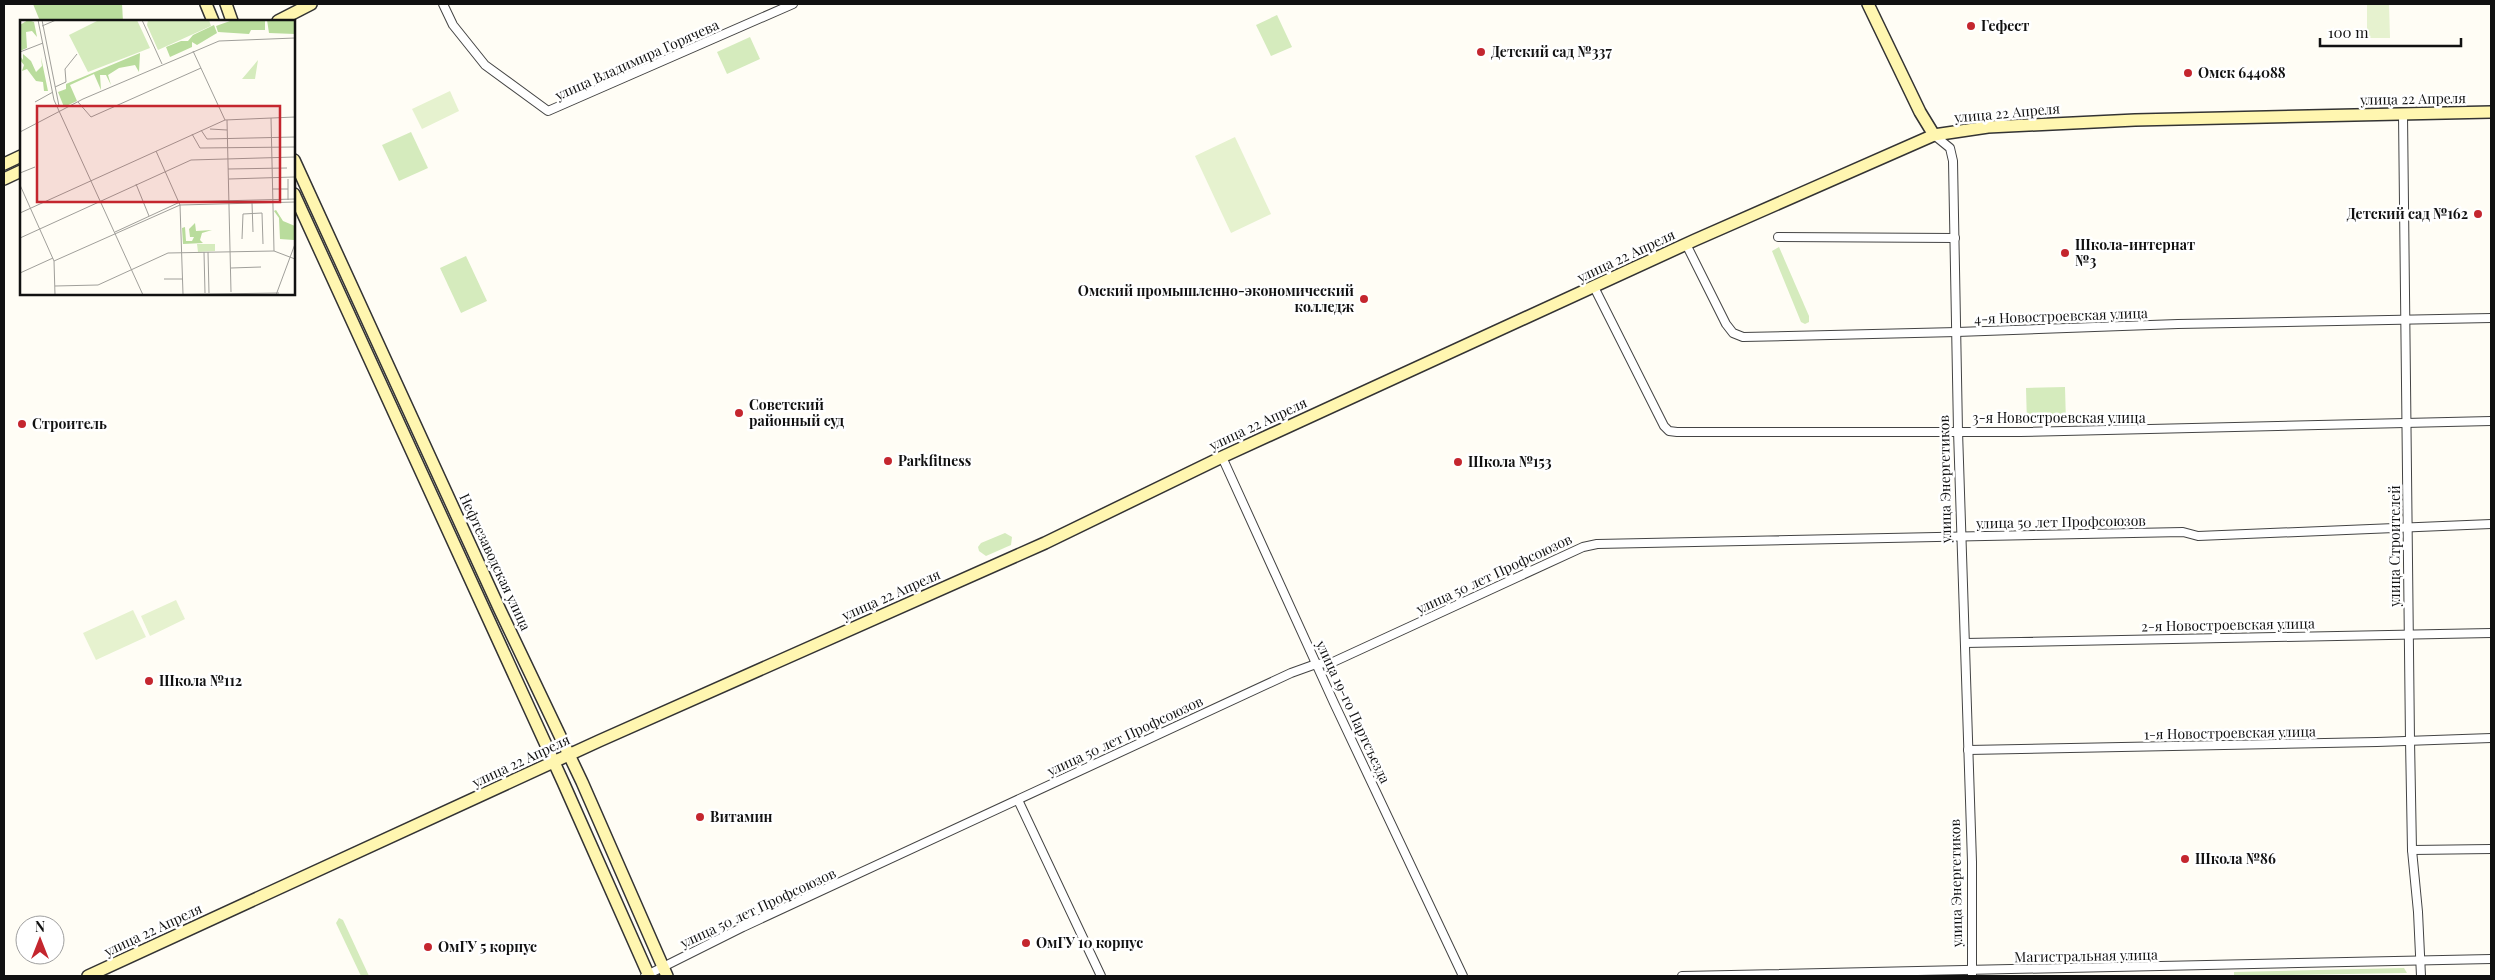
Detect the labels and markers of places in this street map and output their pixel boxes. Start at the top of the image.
place label: Гефест [1981,16,2029,35]
marker: Гефест [1965,20,1977,32]
place label: Детский сад №337 [1491,42,1612,61]
marker: Детский сад №337 [1475,46,1487,58]
place label: Омск 644088 [2198,63,2286,82]
marker: Омск 644088 [2182,67,2194,79]
place label: Детский сад №162 [2347,204,2468,223]
marker: Детский сад №162 [2472,208,2484,220]
place label: Школа-интернат №3 [2075,235,2195,270]
marker: Школа-интернат №3 [2059,247,2071,259]
place label: Омский промышленно-экономический колледж [1078,281,1355,316]
marker: Омский промышленно-экономический колледж [1358,293,1370,305]
place label: Советский районный суд [749,395,845,430]
marker: Советский районный суд [733,407,745,419]
place label: Строитель [32,414,107,433]
marker: Строитель [16,418,28,430]
place label: Parkfitness [898,451,971,470]
place label: Школа №153 [1468,452,1552,471]
marker: Parkfitness [882,455,894,467]
marker: Школа №153 [1452,456,1464,468]
place label: Школа №112 [159,671,242,690]
marker: Школа №112 [143,675,155,687]
place label: Витамин [710,807,773,826]
marker: Витамин [694,811,706,823]
place label: Школа №86 [2195,849,2276,868]
marker: Школа №86 [2179,853,2191,865]
place label: ОмГУ 10 корпус [1036,933,1143,952]
place label: ОмГУ 5 корпус [438,937,537,956]
marker: ОмГУ 10 корпус [1020,937,1032,949]
marker: ОмГУ 5 корпус [422,941,434,953]

